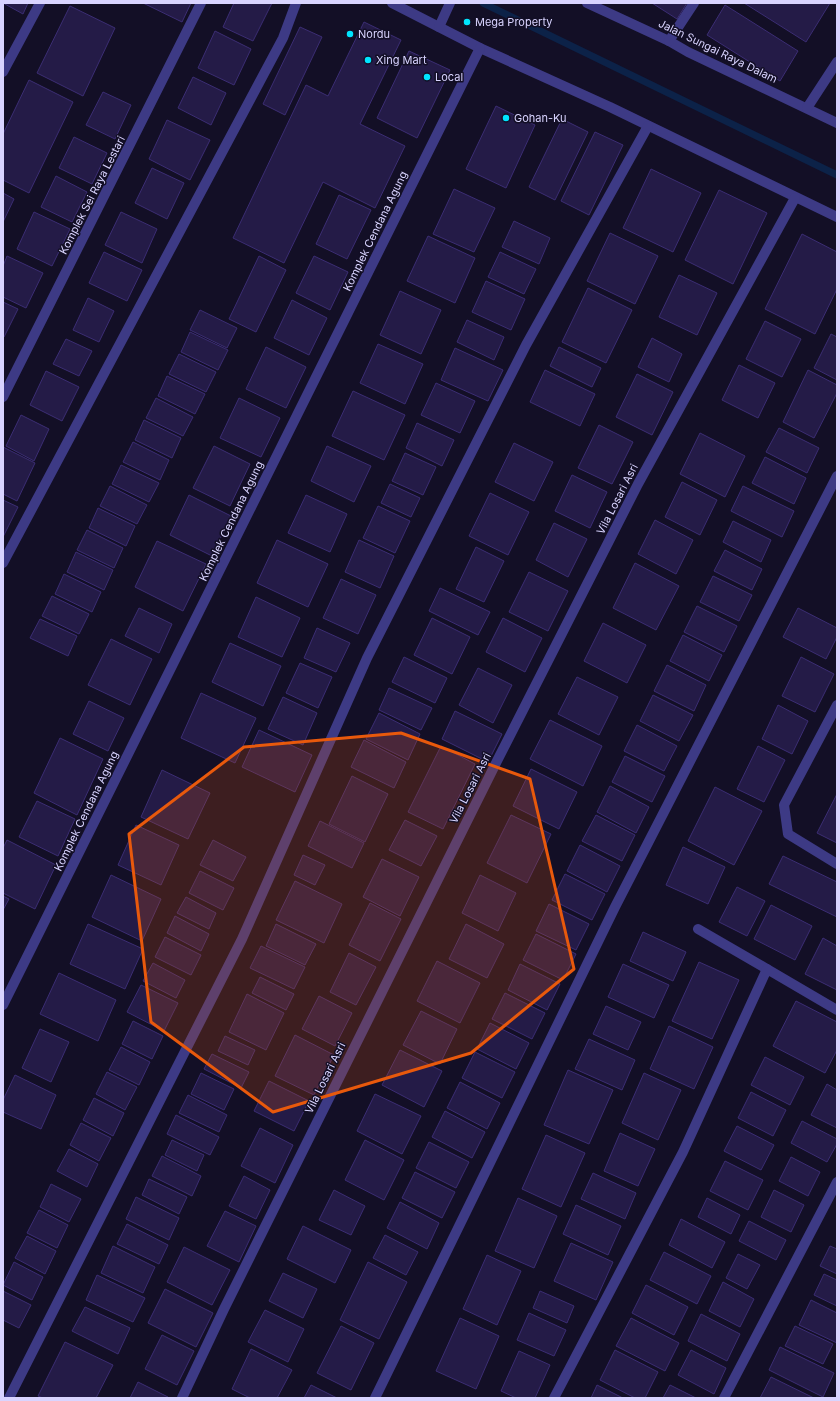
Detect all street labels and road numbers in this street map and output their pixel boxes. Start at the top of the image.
street label: Jalan Sungai Raya Dalam [656,16,780,86]
street label: Komplek Sei Raya Lestari [56,133,128,257]
street label: Komplek Cendana Agung [340,169,410,293]
street label: Komplek Cendana Agung [196,459,266,583]
street label: Vila Losari Asri [593,461,641,537]
street label: Komplek Cendana Agung [51,749,121,873]
street label: Vila Losari Asri [446,750,494,826]
street label: Vila Losari Asri [302,1040,348,1116]

